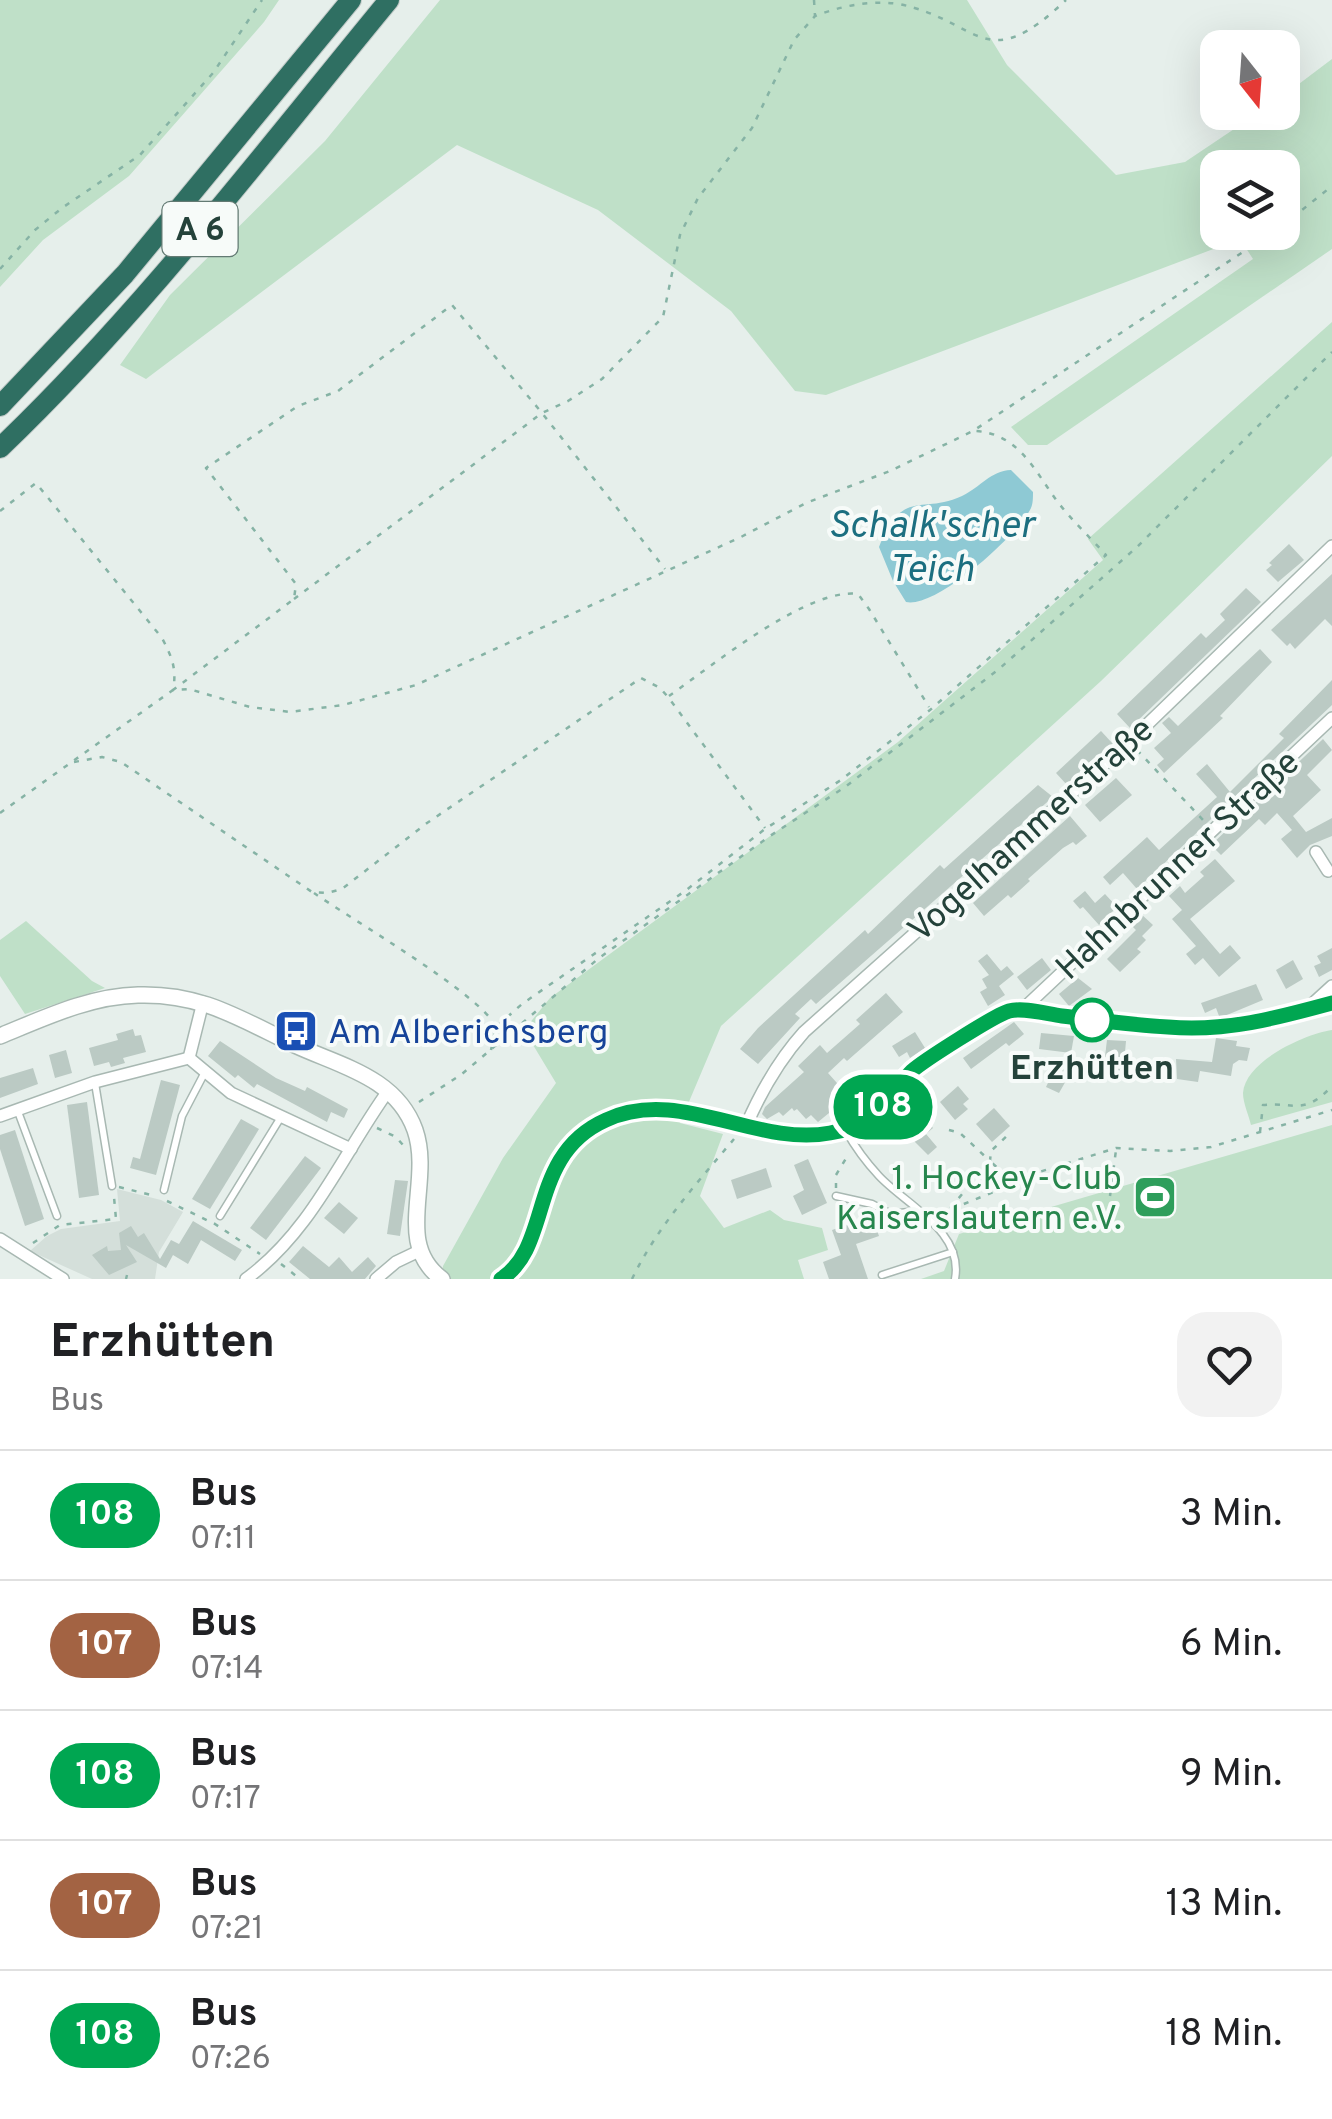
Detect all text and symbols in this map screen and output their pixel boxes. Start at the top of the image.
north arrow [1200,30,1300,130]
map controls [1200,30,1300,250]
button: layers [1200,150,1300,250]
road number: A 6 [162,202,238,256]
water label: Schalk'scher Teich [828,503,1037,596]
street label: Vogelhammerstraße [900,709,1164,953]
street label: Hahnbrunner Straße [1048,742,1310,991]
marker: Erzhütten [1071,999,1113,1041]
bus stop icon: Am Alberichsberg [273,1008,319,1054]
place label: Am Alberichsberg [328,1012,608,1056]
place label: Erzhütten [1010,1048,1174,1092]
line badge: 108 [826,1074,940,1140]
text: 108 [853,1085,913,1129]
place label: 1. Hockey-Club Kaiserslautern e.V. [836,1158,1122,1242]
sports icon: 1. Hockey-Club Kaiserslautern e.V. [1132,1174,1178,1220]
button: heart [1177,1312,1282,1417]
text: Erzhütten [50,1314,275,1374]
text: Bus [50,1382,104,1422]
text: Bus [190,1471,257,1520]
text: 3 Min. [1180,1491,1282,1540]
text: 108 [75,1493,135,1537]
text: 07:11 [190,1520,256,1560]
text: Bus [190,1601,257,1650]
text: 6 Min. [1180,1621,1282,1670]
text: 107 [77,1623,133,1667]
text: 07:14 [190,1650,263,1690]
text: Bus [190,1731,257,1780]
text: 9 Min. [1180,1751,1282,1800]
text: 108 [75,1753,135,1797]
text: 07:17 [190,1780,261,1820]
text: Bus [190,1861,257,1910]
text: 13 Min. [1166,1881,1282,1930]
text: 107 [77,1883,133,1927]
text: 07:21 [190,1910,264,1950]
text: Bus [190,1991,257,2040]
text: 18 Min. [1165,2011,1282,2060]
text: 108 [75,2013,135,2057]
text: 07:26 [190,2040,271,2080]

